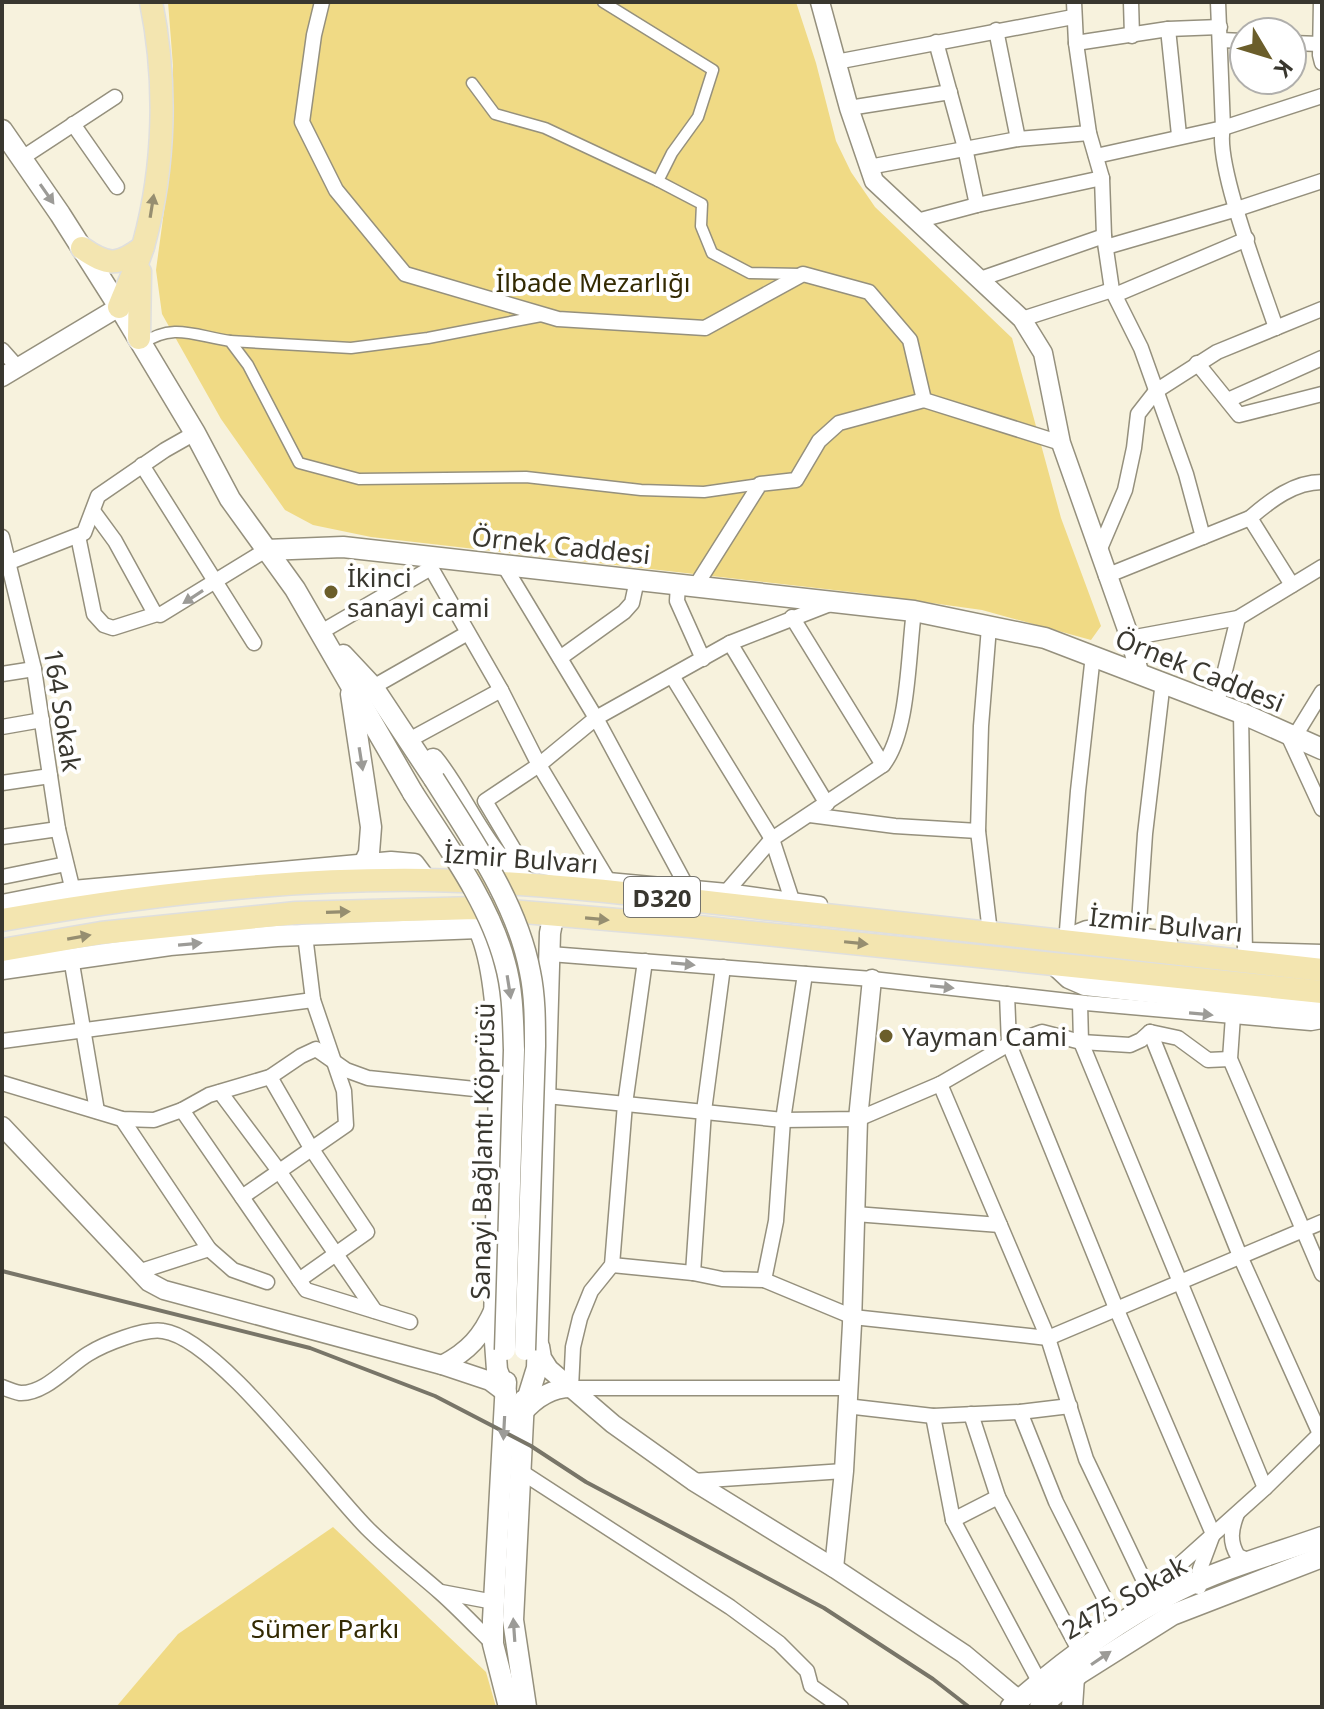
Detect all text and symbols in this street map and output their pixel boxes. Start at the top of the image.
north arrow [1228,16,1308,96]
text: K [1268,54,1301,84]
one-way arrow [39,183,54,204]
one-way arrow [146,193,159,218]
park label: İlbade Mezarlığı [495,264,691,300]
street label: Örnek Caddesi [470,518,652,572]
place label: İkinci sanayi cami [347,559,490,625]
marker: İkinci sanayi cami [322,583,340,601]
one-way arrow [182,589,203,604]
street label: Örnek Caddesi [1110,620,1290,720]
street label: 164 Sokak [36,646,90,774]
one-way arrow [355,747,368,772]
street label: İzmir Bulvarı [443,835,599,881]
road number: D320 [624,877,700,917]
street label: İzmir Bulvarı [1087,898,1245,950]
one-way arrow [326,906,351,919]
one-way arrow [585,912,610,925]
one-way arrow [67,930,92,943]
one-way arrow [178,937,203,950]
one-way arrow [844,937,869,950]
one-way arrow [671,958,696,971]
one-way arrow [503,975,516,1000]
one-way arrow [930,981,955,994]
street label: Sanayi Bağlantı Köprüsü [461,1002,503,1300]
one-way arrow [1189,1007,1214,1020]
place label: Yayman Cami [902,1018,1067,1054]
marker: Yayman Cami [877,1027,895,1045]
one-way arrow [497,1416,510,1441]
street label: 2475 Sokak [1055,1547,1193,1647]
park label: Sümer Parkı [251,1610,399,1646]
one-way arrow [507,1617,520,1642]
one-way arrow [1090,1652,1112,1666]

